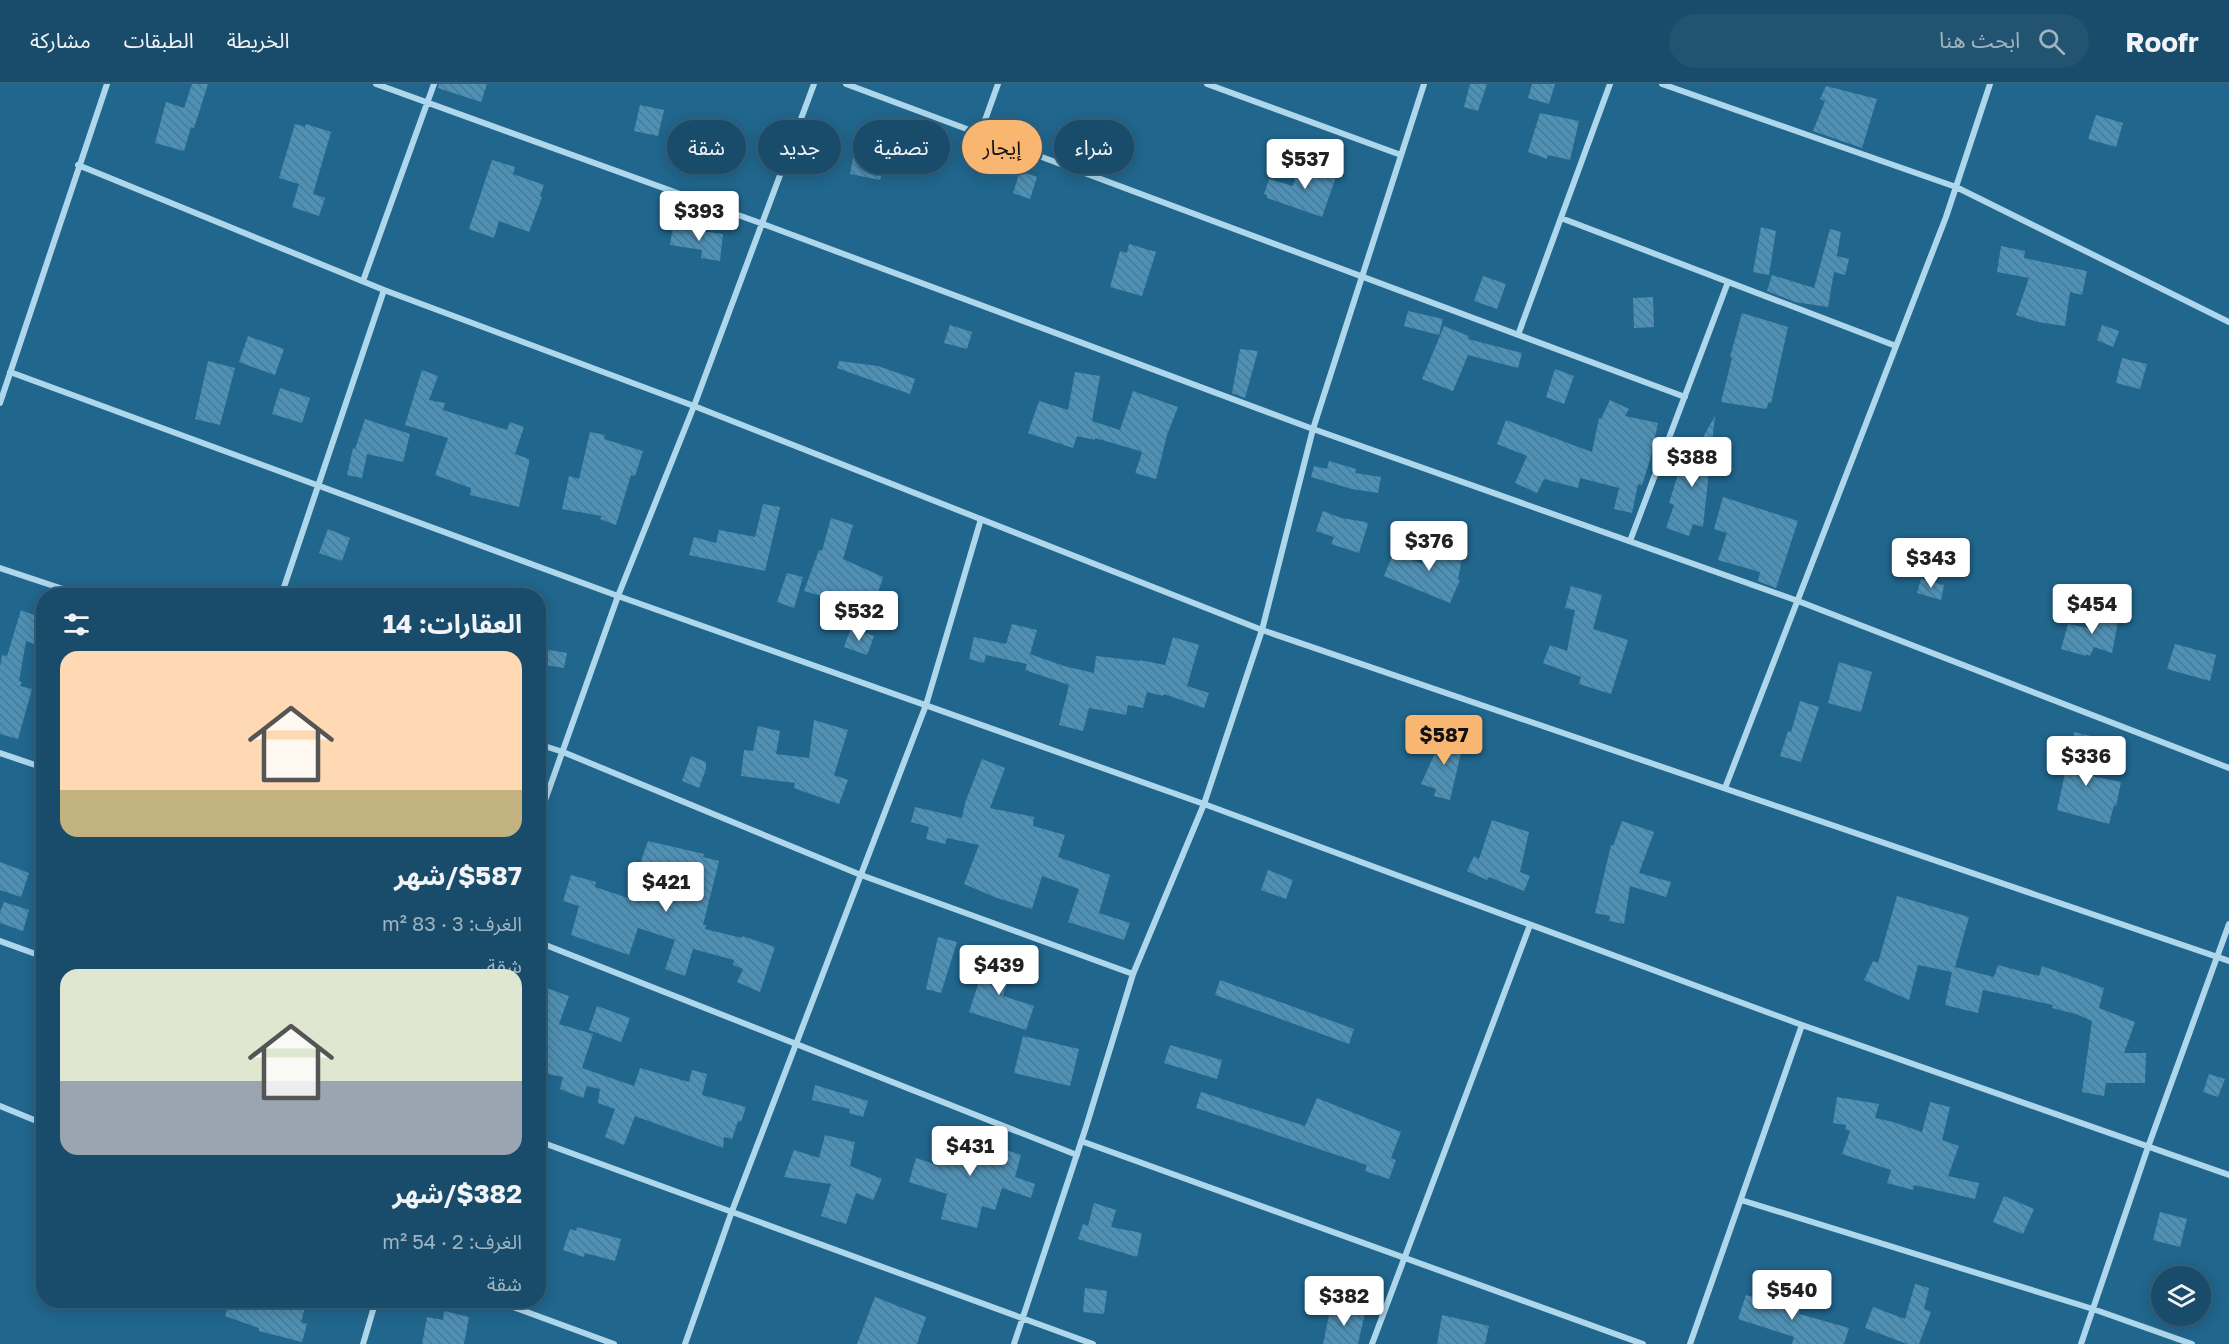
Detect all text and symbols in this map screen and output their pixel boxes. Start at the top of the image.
search box [1669,14,2089,68]
icon: search [2035,25,2068,58]
text: Roofr [2125,25,2199,58]
text: ابحث هنا [1939,26,2020,53]
text: مشاركة [30,27,91,53]
text: الطبقات [124,27,194,53]
text: الخريطة [227,27,290,53]
chip: شقة [667,120,746,174]
chip: جديد [758,120,841,174]
chip: تصفية [853,120,950,174]
chip: إيجار [962,120,1042,174]
chip: شراء [1054,120,1134,174]
pin: $537 [1269,139,1341,190]
text: $537 [1281,146,1329,170]
pin: $393 [663,191,735,242]
text: $393 [674,198,724,222]
pin: $388 [1656,437,1728,488]
text: $388 [1666,444,1718,468]
pin: $376 [1393,521,1465,572]
text: $376 [1404,528,1454,552]
pin: $343 [1895,538,1967,589]
text: $343 [1906,545,1956,569]
pin: $454 [2056,584,2128,635]
pin: $532 [823,591,895,642]
text: $454 [2067,591,2117,615]
text: $532 [834,598,884,622]
icon: filters [60,608,93,641]
text: العقارات: 14 [383,608,522,639]
icon: home [237,690,345,798]
pin: $587 [1408,715,1480,766]
text: $587 [1419,722,1469,746]
pin: $336 [2050,736,2122,787]
text: $336 [2061,743,2111,767]
text: $587/شهر [394,860,522,891]
pin: $421 [630,862,702,913]
text: $421 [642,869,690,893]
text: الغرف: 3 · 83 m² [382,911,522,935]
pin: $439 [963,945,1035,996]
text: $439 [974,952,1024,976]
text: شقة [487,953,522,977]
icon: home [237,1008,345,1116]
pin: $431 [934,1126,1006,1177]
text: $431 [946,1133,994,1157]
text: $382/شهر [392,1178,522,1209]
text: الغرف: 2 · 54 m² [382,1229,522,1253]
map controls [2151,1266,2211,1326]
button: layers [2151,1266,2211,1326]
pin: $540 [1756,1270,1828,1321]
text: شقة [487,1271,522,1295]
pin: $382 [1308,1276,1380,1327]
text: $540 [1766,1277,1818,1301]
text: $382 [1319,1283,1369,1307]

